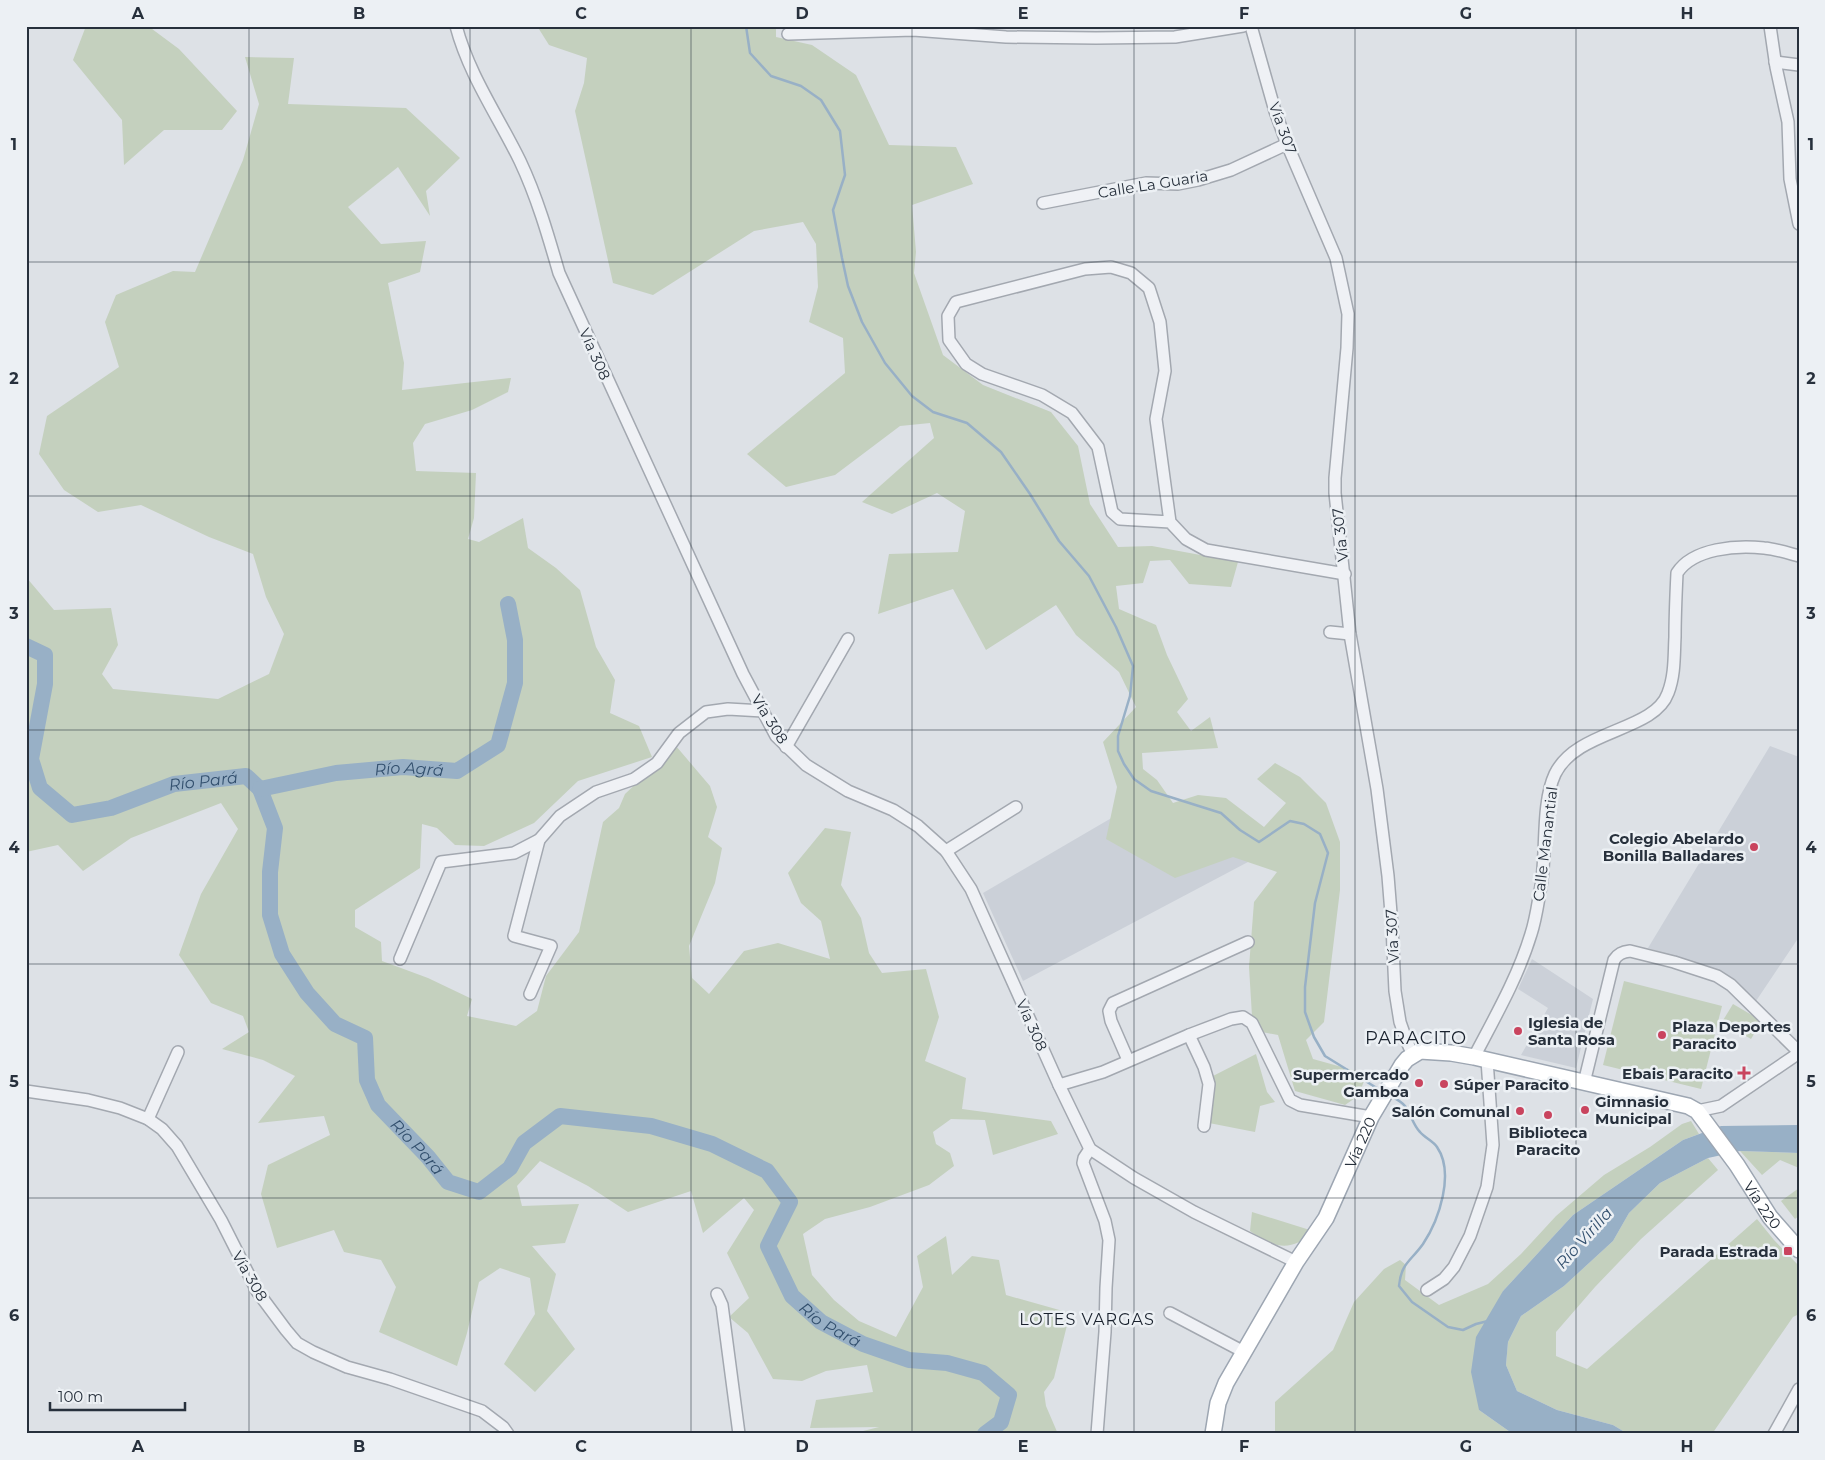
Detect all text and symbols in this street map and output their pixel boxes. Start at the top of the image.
text: A [131,4,145,23]
text: B [353,4,365,23]
text: C [575,4,587,23]
text: D [795,4,809,23]
text: E [1018,4,1028,23]
text: F [1239,4,1249,23]
text: G [1460,4,1472,23]
text: H [1681,4,1693,23]
street label: Vía 307 [1265,99,1301,157]
text: 1 [11,135,17,154]
text: 1 [1808,135,1814,154]
street label: Calle La Guaria [1097,166,1209,202]
street label: Vía 308 [575,325,615,383]
text: 2 [9,369,19,388]
text: 2 [1806,369,1816,388]
street label: Vía 307 [1328,507,1352,563]
text: 3 [8,604,19,623]
text: 3 [1805,604,1816,623]
street label: Vía 308 [747,691,793,747]
water label: Río Agrá [374,757,445,780]
water label: Río Pará [168,767,239,794]
street label: Calle Manantial [1529,785,1561,903]
place label: Colegio Abelardo Bonilla Balladares [1603,829,1744,865]
text: 4 [8,838,20,857]
text: 4 [1805,838,1817,857]
marker: Colegio Abelardo Bonilla Balladares [1748,841,1760,853]
street label: Vía 307 [1381,908,1403,964]
street label: Vía 308 [1012,996,1052,1054]
place label: Iglesia de Santa Rosa [1528,1013,1615,1049]
place label: Plaza Deportes Paracito [1672,1017,1791,1053]
marker: Iglesia de Santa Rosa [1512,1025,1524,1037]
district label: PARACITO [1365,1027,1467,1049]
marker: Plaza Deportes Paracito [1656,1029,1668,1041]
place label: Ebais Paracito [1622,1064,1733,1083]
place label: Supermercado Gamboa [1293,1065,1409,1101]
marker: Ebais Paracito [1737,1066,1751,1080]
text: 5 [9,1072,19,1091]
text: 5 [1806,1072,1816,1091]
place label: Súper Paracito [1454,1075,1569,1094]
marker: Supermercado Gamboa [1413,1077,1425,1089]
marker: Súper Paracito [1438,1078,1450,1090]
place label: Gimnasio Municipal [1595,1092,1672,1128]
place label: Salón Comunal [1392,1102,1510,1121]
marker: Gimnasio Municipal [1579,1104,1591,1116]
marker: Salón Comunal [1514,1105,1526,1117]
marker: Biblioteca Paracito [1542,1109,1554,1121]
street label: Vía 220 [1340,1114,1379,1171]
water label: Río Pará [387,1115,448,1179]
place label: Biblioteca Paracito [1508,1123,1588,1159]
street label: Vía 220 [1740,1177,1786,1233]
water label: Río Virilla [1552,1204,1616,1272]
place label: Parada Estrada [1660,1242,1778,1261]
marker: Parada Estrada [1782,1245,1794,1257]
street label: Vía 308 [228,1247,272,1305]
water label: Río Pará [796,1298,864,1351]
text: 6 [9,1306,19,1325]
text: 6 [1806,1306,1816,1325]
district label: LOTES VARGAS [1019,1310,1155,1329]
scale bar [50,1380,185,1412]
text: 100 m [58,1387,103,1406]
text: A [131,1437,145,1456]
text: B [353,1437,365,1456]
text: C [575,1437,587,1456]
text: D [795,1437,809,1456]
text: E [1018,1437,1028,1456]
text: F [1239,1437,1249,1456]
text: G [1460,1437,1472,1456]
text: H [1681,1437,1693,1456]

